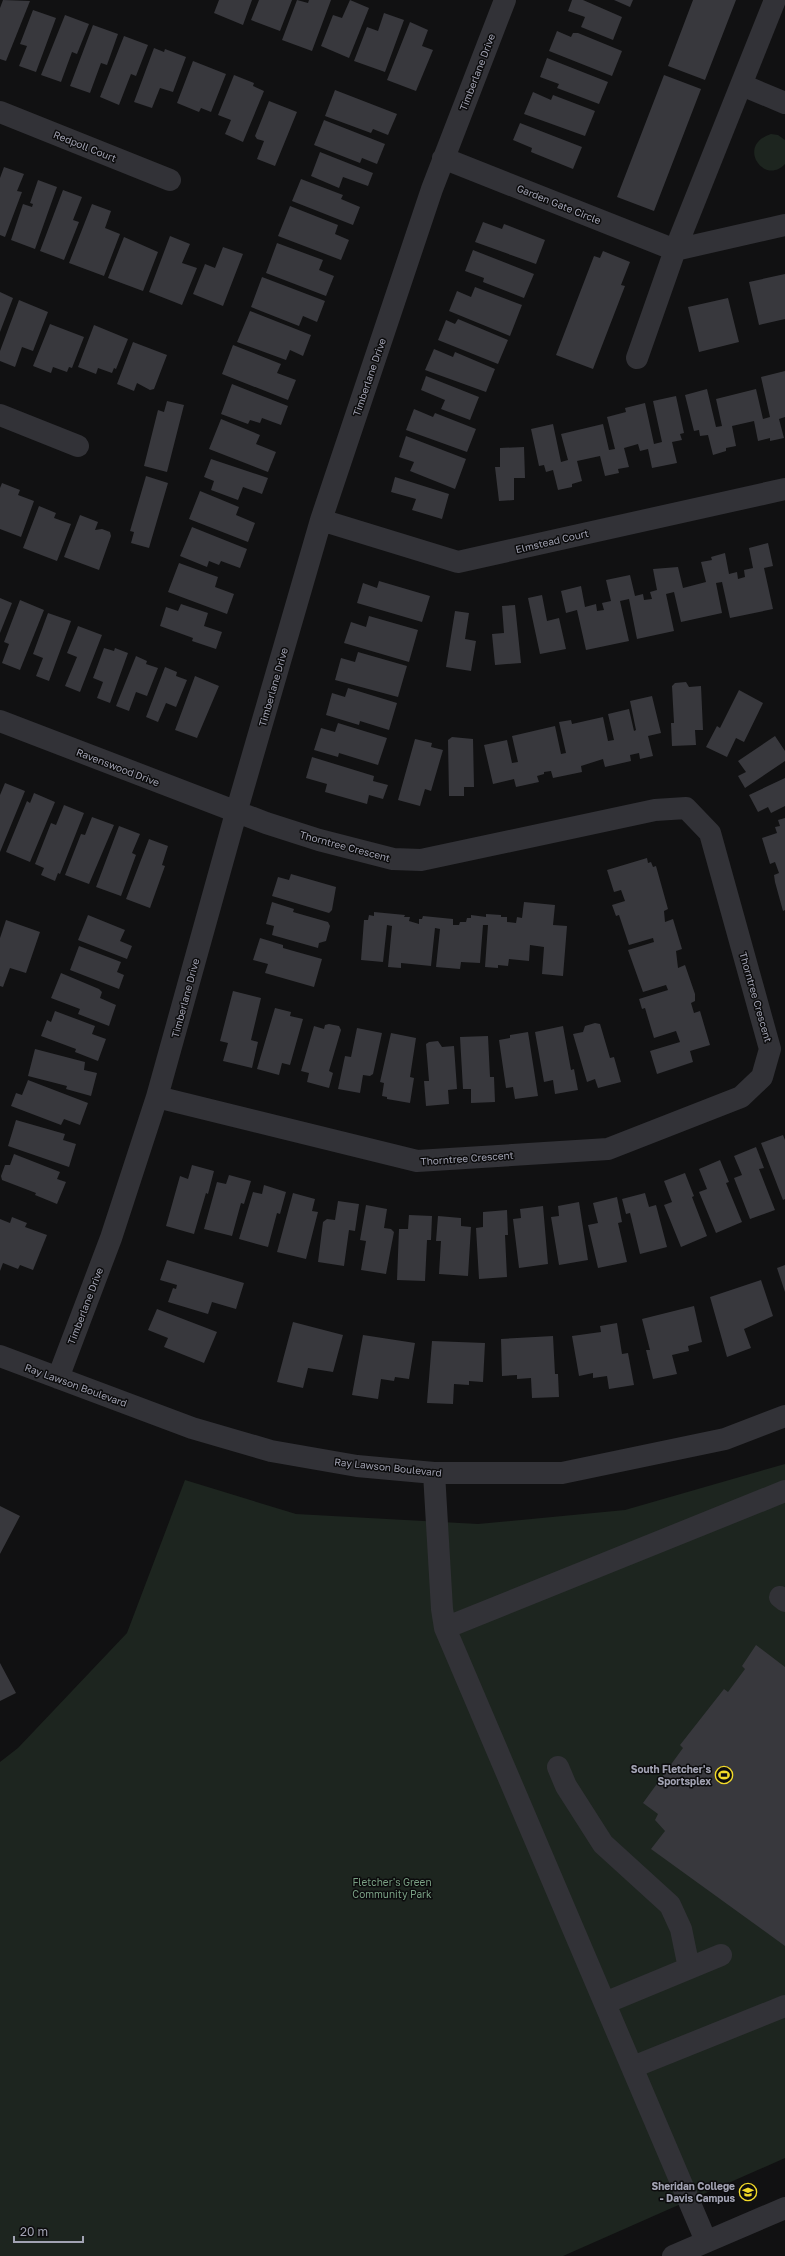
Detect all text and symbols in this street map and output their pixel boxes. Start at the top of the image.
street label: Timberlane Drive [457,32,497,112]
street label: Redpoll Court [52,128,118,164]
street label: Garden Gate Circle [515,182,603,226]
street label: Timberlane Drive [350,336,388,418]
street label: Elmstead Court [514,527,590,555]
street label: Timberlane Drive [256,646,290,728]
street label: Ravenswood Drive [75,746,162,788]
street label: Thorntree Crescent [298,828,392,864]
street label: Thorntree Crescent [737,951,775,1043]
street label: Timberlane Drive [169,957,201,1039]
street label: Thorntree Crescent [420,1149,514,1167]
street label: Timberlane Drive [65,1266,105,1346]
street label: Ray Lawson Boulevard [23,1361,129,1409]
street label: Ray Lawson Boulevard [334,1455,442,1479]
place label: South Fletcher's Sportsplex [631,1763,711,1787]
sports icon: South Fletcher's Sportsplex [714,1765,734,1785]
park label: Fletcher's Green Community Park [352,1876,432,1900]
place label: Sheridan College - Davis Campus [652,2180,735,2204]
school or university icon: Sheridan College - Davis Campus [738,2182,758,2202]
scale bar [14,2218,83,2244]
text: 20 m [20,2224,48,2239]

